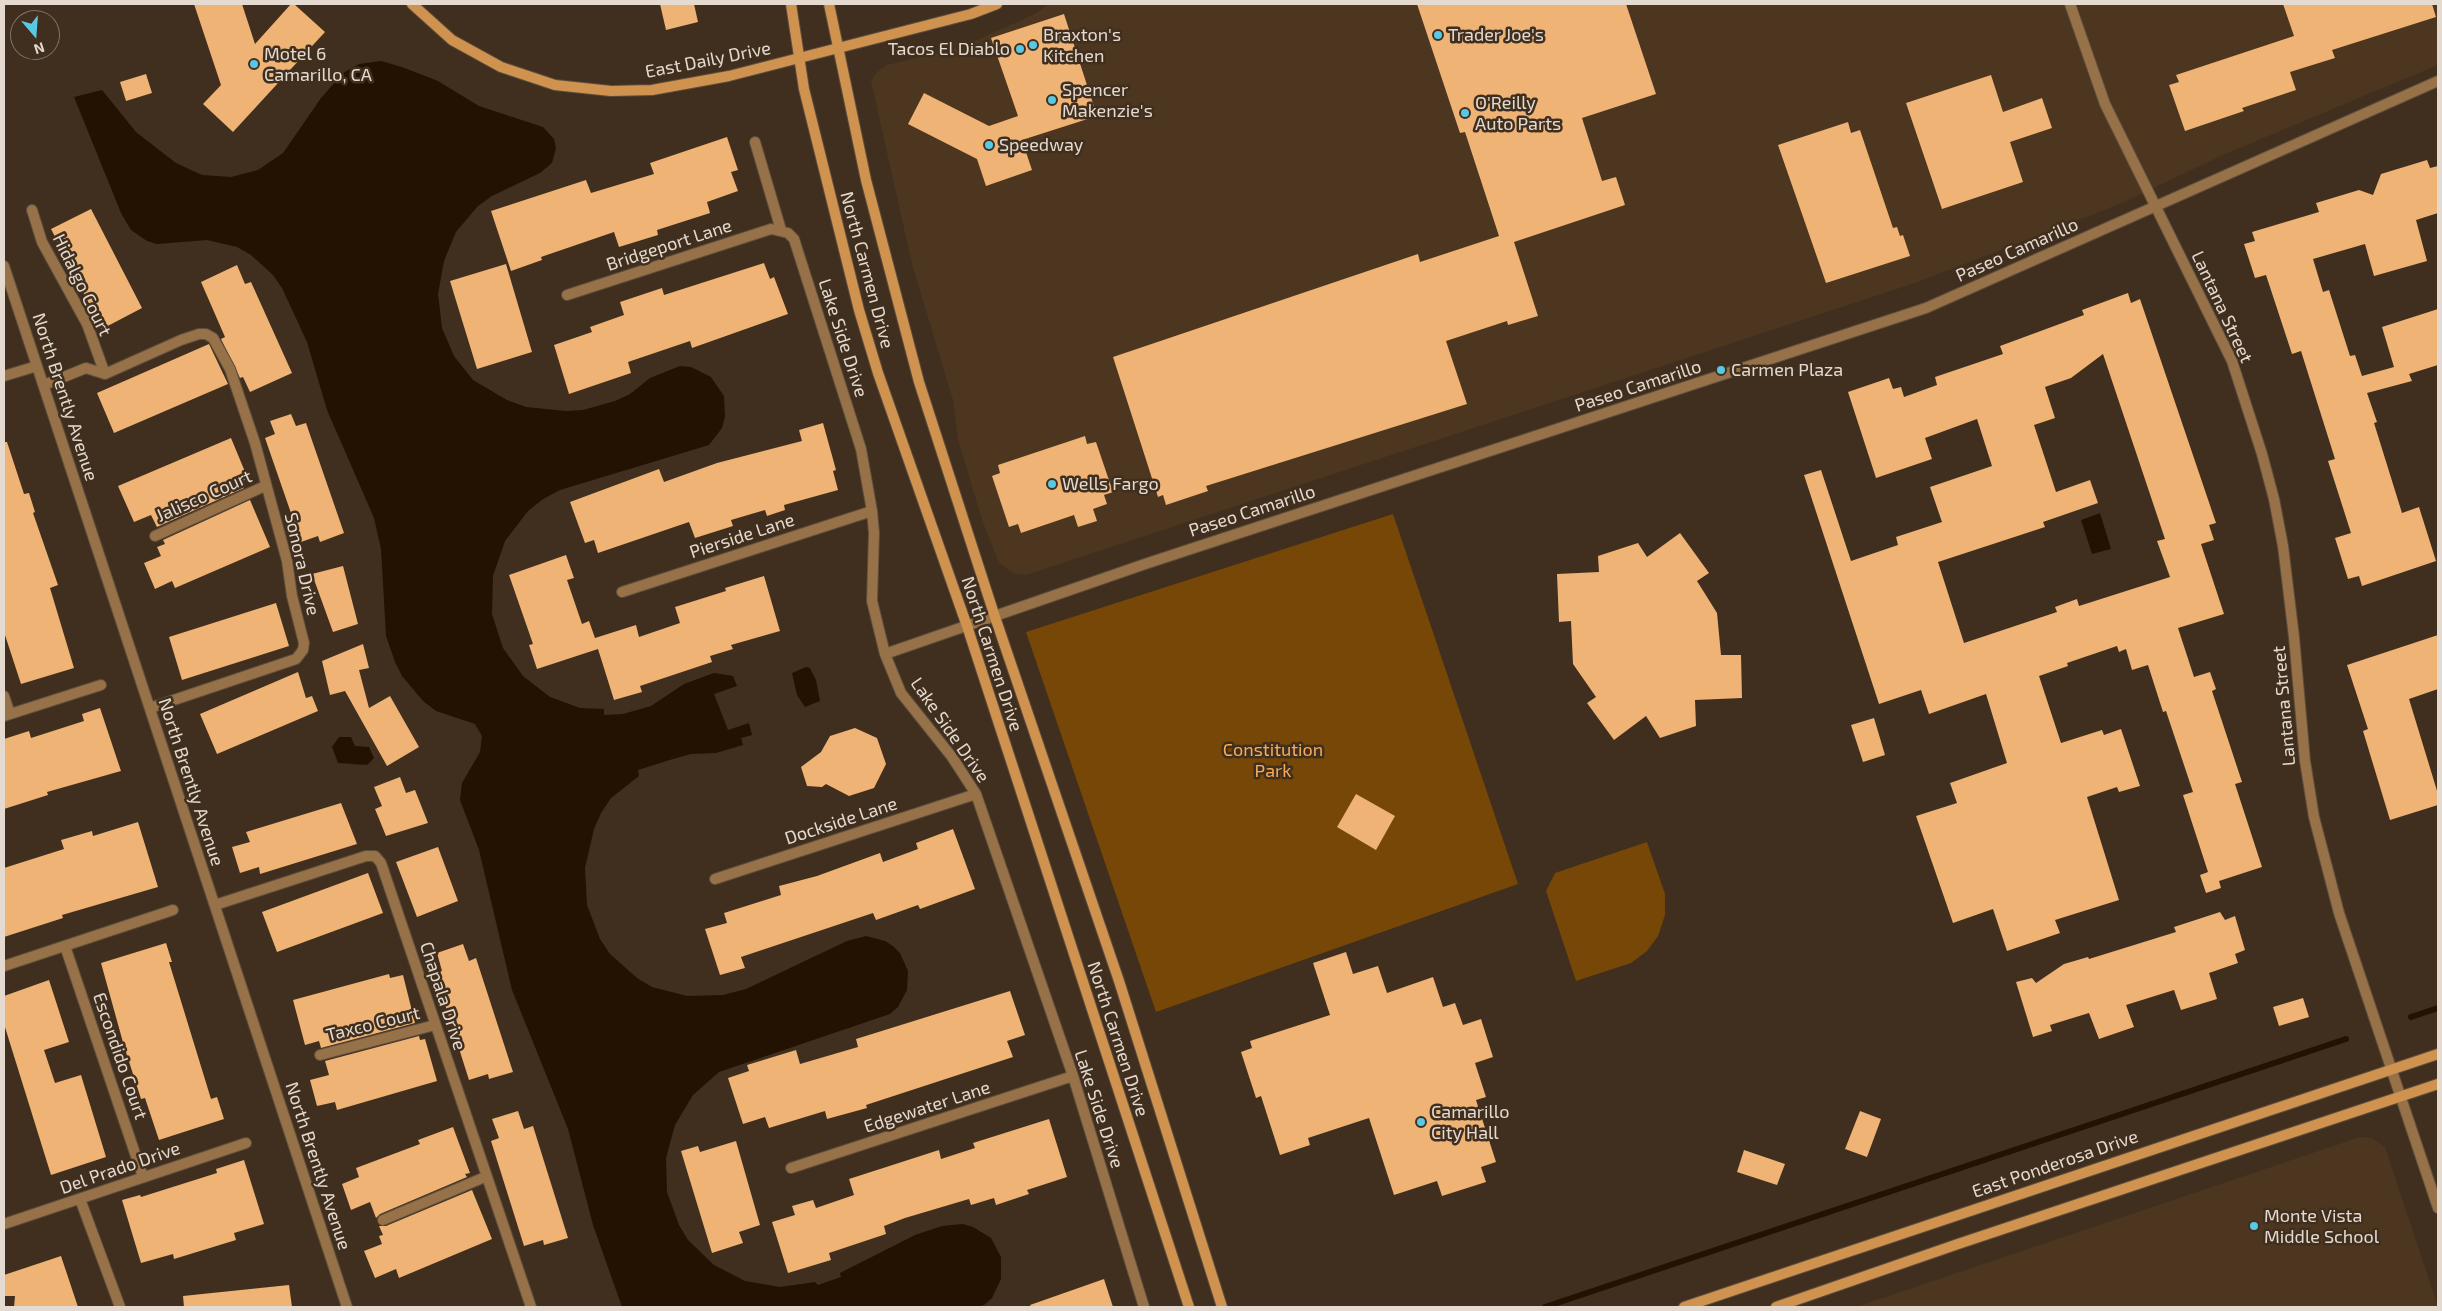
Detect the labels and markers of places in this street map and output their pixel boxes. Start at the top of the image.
place label: Braxton's Kitchen [1043,24,1121,66]
place label: Trader Joe's [1448,24,1544,46]
marker: Trader Joe's [1432,29,1444,41]
place label: Tacos El Diablo [888,38,1010,60]
marker: Braxton's Kitchen [1027,39,1039,51]
place label: Motel 6 Camarillo, CA [264,43,372,86]
marker: Tacos El Diablo [1014,43,1026,55]
marker: Motel 6 Camarillo, CA [248,58,260,70]
place label: Spencer Makenzie's [1062,79,1153,122]
place label: O'Reilly Auto Parts [1475,92,1561,134]
marker: Spencer Makenzie's [1046,94,1058,106]
marker: O'Reilly Auto Parts [1459,107,1471,119]
place label: Speedway [999,134,1083,156]
marker: Speedway [983,139,995,151]
place label: Carmen Plaza [1731,359,1843,381]
marker: Carmen Plaza [1715,364,1727,376]
place label: Wells Fargo [1062,473,1159,495]
marker: Wells Fargo [1046,478,1058,490]
place label: Camarillo City Hall [1431,1101,1509,1144]
marker: Camarillo City Hall [1415,1116,1427,1128]
place label: Monte Vista Middle School [2264,1205,2379,1248]
marker: Monte Vista Middle School [2248,1220,2260,1232]

